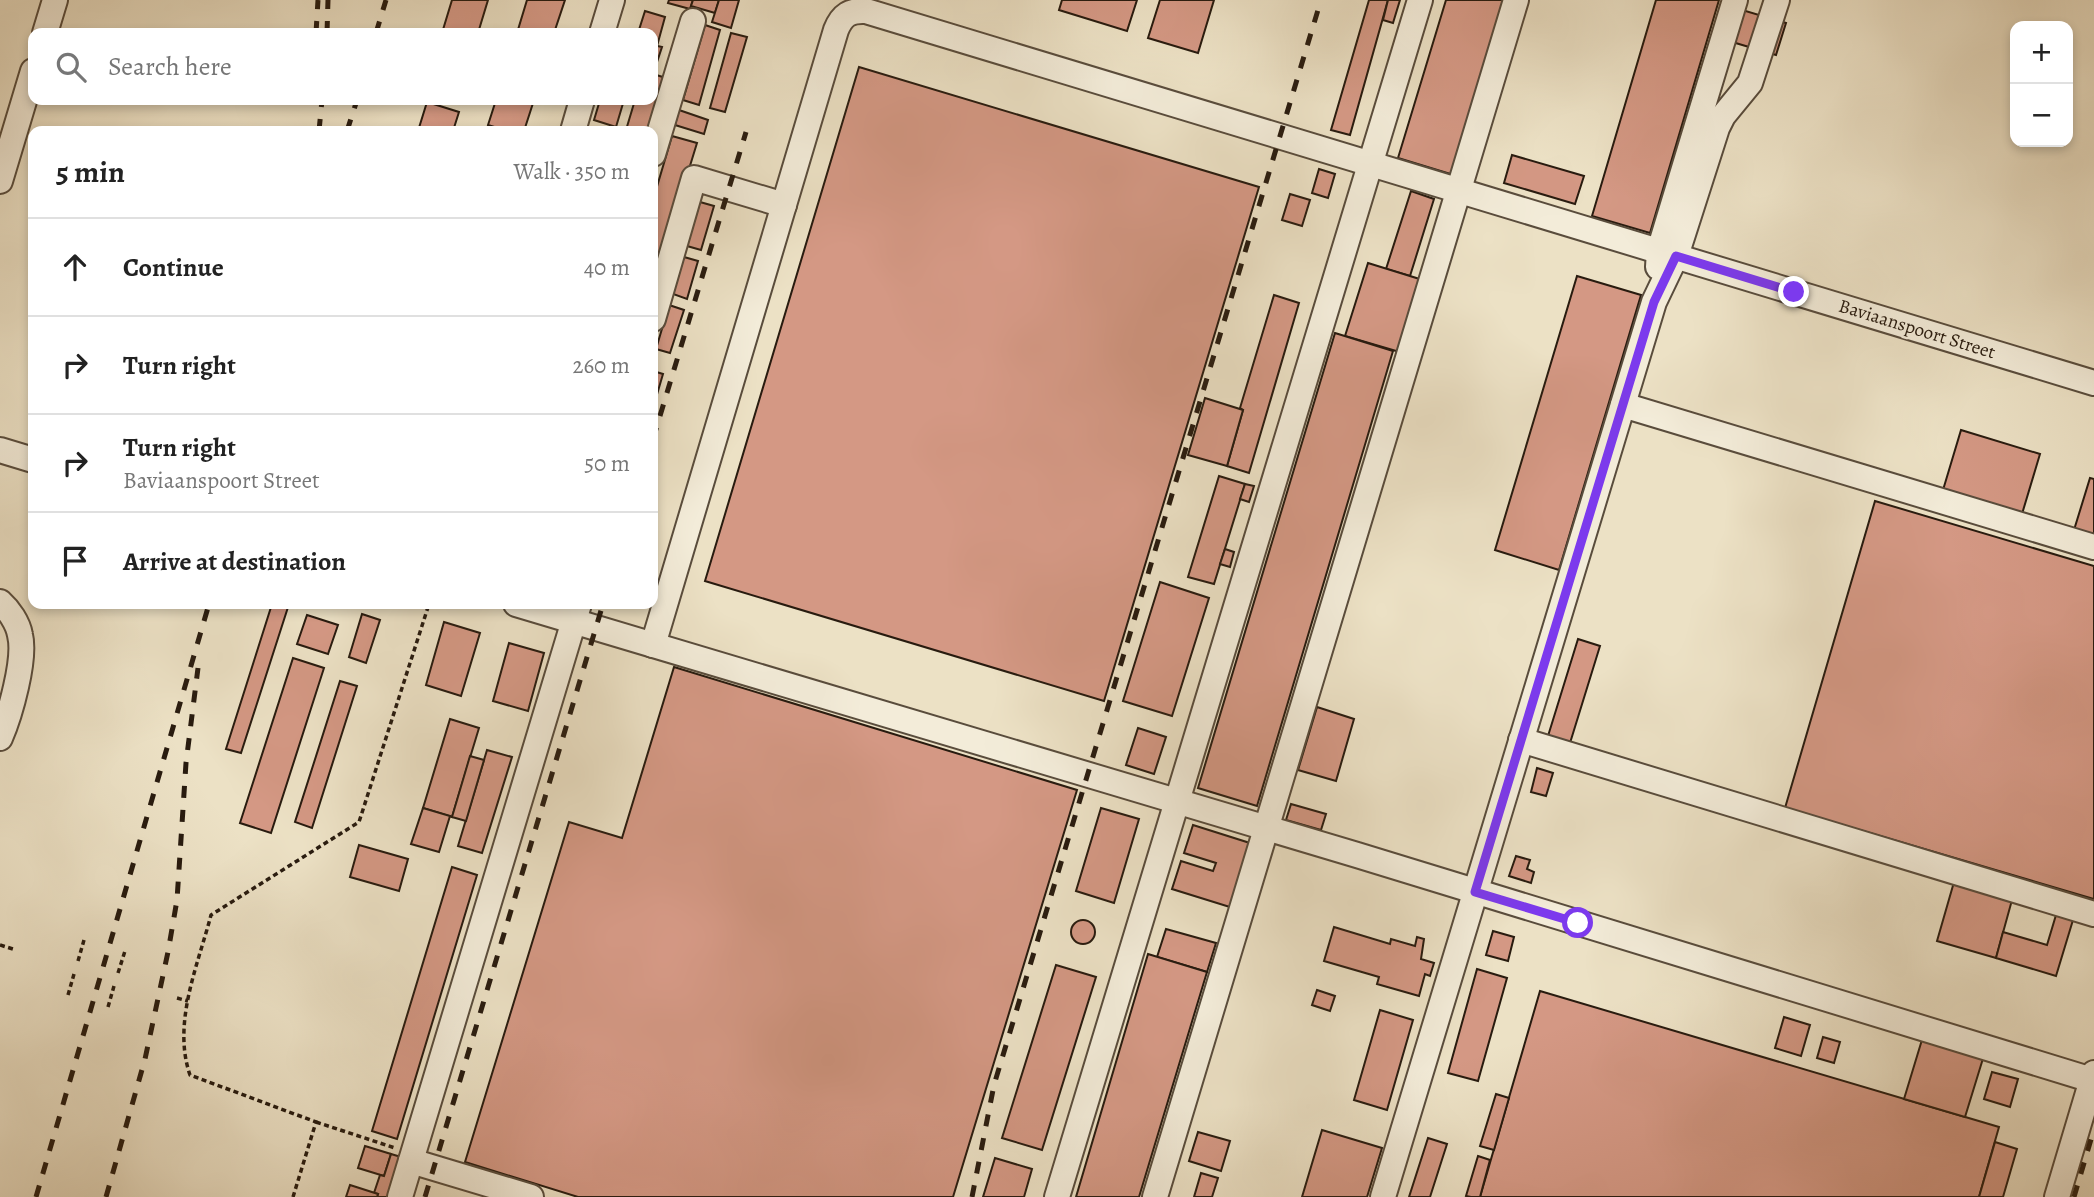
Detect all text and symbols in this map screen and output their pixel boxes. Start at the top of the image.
map controls [2010,21,2073,147]
button: + [2010,21,2073,84]
search box [28,28,658,105]
icon: search [52,48,90,86]
text: Search here [108,49,232,84]
button: − [2010,84,2073,147]
text: 5 min [56,152,125,192]
text: Walk · 350 m [514,156,630,187]
icon: ahead [56,248,94,286]
text: Continue [123,250,224,285]
text: 40 m [584,252,630,283]
route end [1778,276,1809,307]
street label: Baviaanspoort Street [1836,293,1998,365]
icon: right [56,346,94,384]
text: Turn right [123,348,236,383]
text: 260 m [572,350,630,381]
text: Turn right [123,430,236,465]
icon: right [56,444,94,482]
text: 50 m [584,448,630,479]
text: Baviaanspoort Street [123,465,320,496]
icon: arrive [56,542,94,580]
text: Arrive at destination [123,544,346,579]
route start [1562,907,1593,938]

